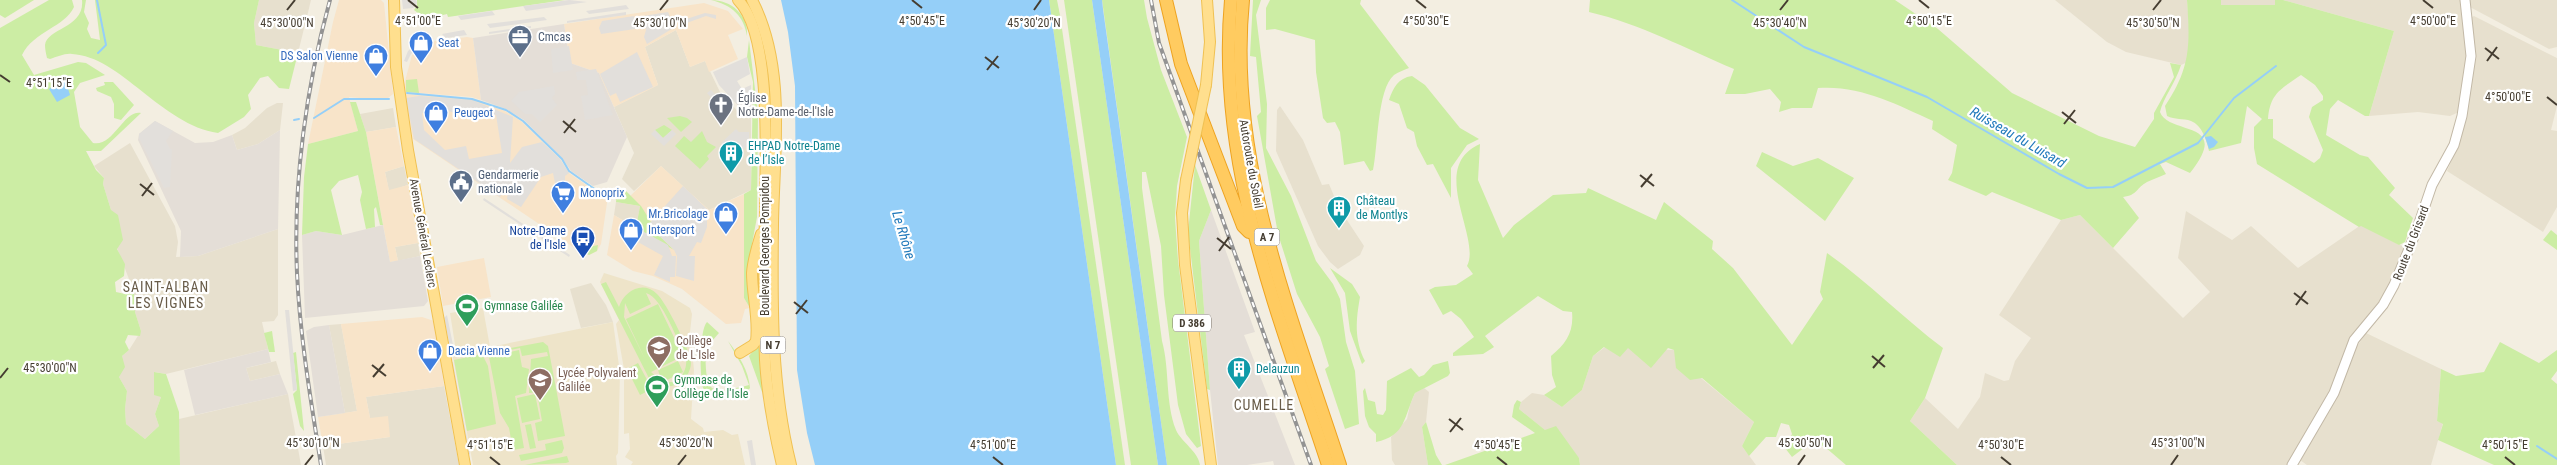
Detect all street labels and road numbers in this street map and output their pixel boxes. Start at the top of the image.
street label: Autoroute du Soleil [1236,118,1266,210]
street label: Boulevard Georges Pompidou [758,176,772,316]
street label: Avenue Général Leclerc [407,177,440,289]
street label: Route du Grisard [2390,204,2432,282]
road number: A 7 [1254,228,1280,246]
road number: D 386 [1173,314,1211,332]
road number: N 7 [760,336,786,354]

